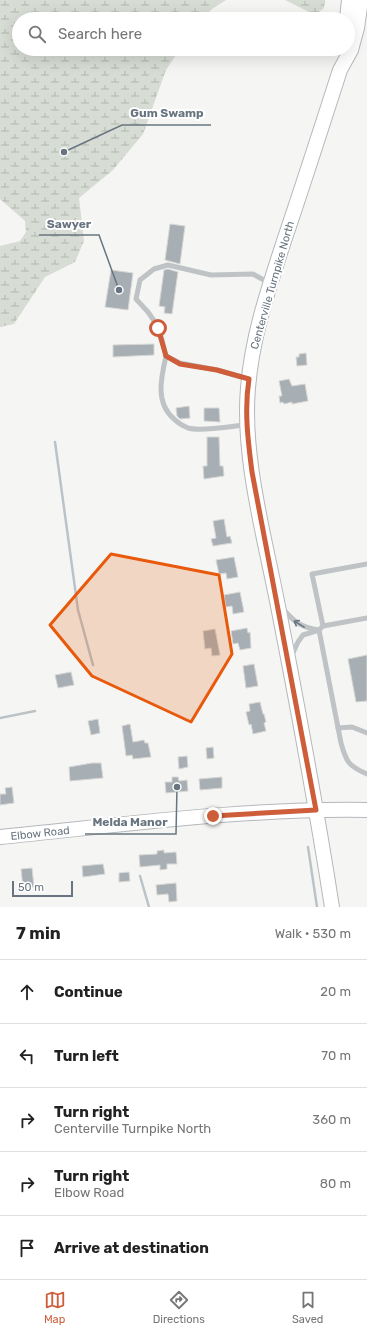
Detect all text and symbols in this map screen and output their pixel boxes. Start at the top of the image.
search box [12,12,355,56]
icon: search [26,23,48,45]
text: Search here [58,25,142,43]
callout: Gum Swamp [122,101,211,125]
text: Gum Swamp [130,106,204,120]
callout: Sawyer [39,211,99,235]
text: Sawyer [47,217,92,231]
street label: Centerville Turnpike North [248,219,297,351]
route start [149,319,167,337]
one-way arrow [293,619,305,627]
route end [204,807,222,825]
callout: Melda Manor [85,810,176,834]
text: Melda Manor [92,815,168,829]
street label: Elbow Road [10,824,70,843]
scale bar [12,879,73,898]
text: 50 m [18,881,44,894]
text: 7 min [16,923,61,943]
text: Walk · 530 m [275,926,351,941]
icon: ahead [16,981,38,1003]
text: Continue [54,983,123,1001]
text: 20 m [320,984,351,999]
icon: left [16,1045,38,1067]
text: Turn left [54,1047,119,1065]
text: 70 m [321,1048,351,1063]
text: Turn right [54,1103,129,1121]
icon: right [16,1109,38,1131]
text: 360 m [312,1112,351,1127]
text: Centerville Turnpike North [54,1121,211,1136]
text: Turn right [54,1167,129,1185]
icon: right [16,1173,38,1195]
text: 80 m [320,1176,351,1191]
text: Elbow Road [54,1185,124,1200]
icon: arrive [16,1237,38,1259]
text: Arrive at destination [54,1239,209,1257]
tab: Map [44,1289,66,1326]
tab: Directions [153,1289,205,1326]
tab: Saved [292,1289,323,1326]

